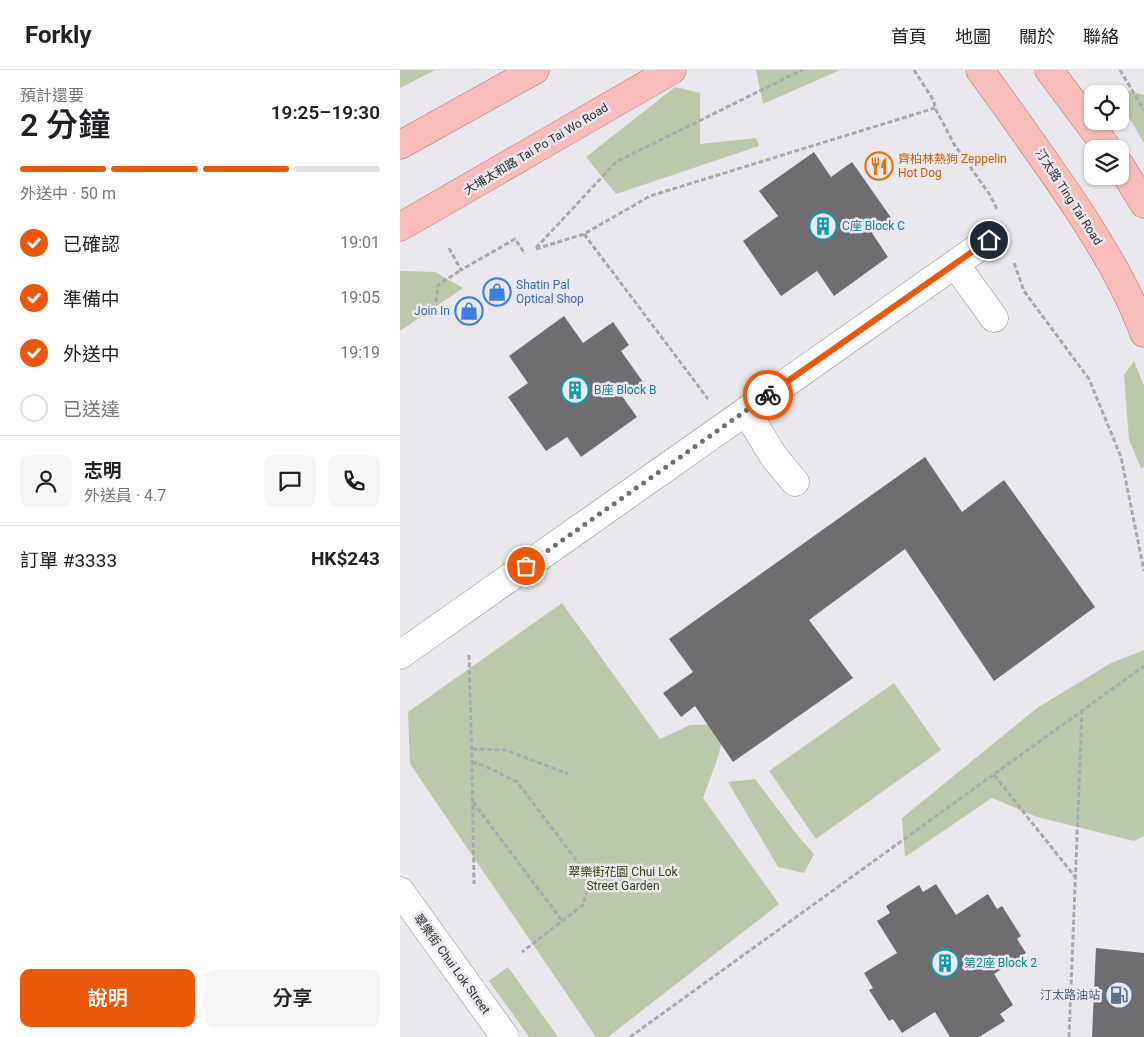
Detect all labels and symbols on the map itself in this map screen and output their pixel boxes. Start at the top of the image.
street label: 大埔太和路 Tai Po Tai Wo Road [461,100,611,198]
street label: 汀太路 Ting Tai Road [1033,146,1105,248]
restaurant icon: 齊柏林熱狗 Zeppelin Hot Dog [864,151,894,181]
place label: 齊柏林熱狗 Zeppelin Hot Dog [898,152,1007,180]
building icon: C座 Block C [808,211,838,241]
place label: C座 Block C [842,219,905,233]
pin [968,219,1010,261]
shop icon: Shatin Pal Optical Shop [482,277,512,307]
place label: Shatin Pal Optical Shop [516,278,584,306]
shop icon: Join In [454,296,484,326]
place label: Join In [414,304,450,318]
courier [743,370,793,420]
building icon: B座 Block B [560,375,590,405]
place label: B座 Block B [594,383,657,397]
pin [505,545,547,587]
park label: 翠樂街花園 Chui Lok Street Garden [568,865,679,893]
street label: 翠樂街 Chui Lok Street [411,911,493,1017]
building icon: 第2座 Block 2 [930,948,960,978]
place label: 第2座 Block 2 [964,956,1037,970]
fuel station icon: 汀太路油站 [1104,980,1134,1010]
place label: 汀太路油站 [1040,988,1100,1002]

